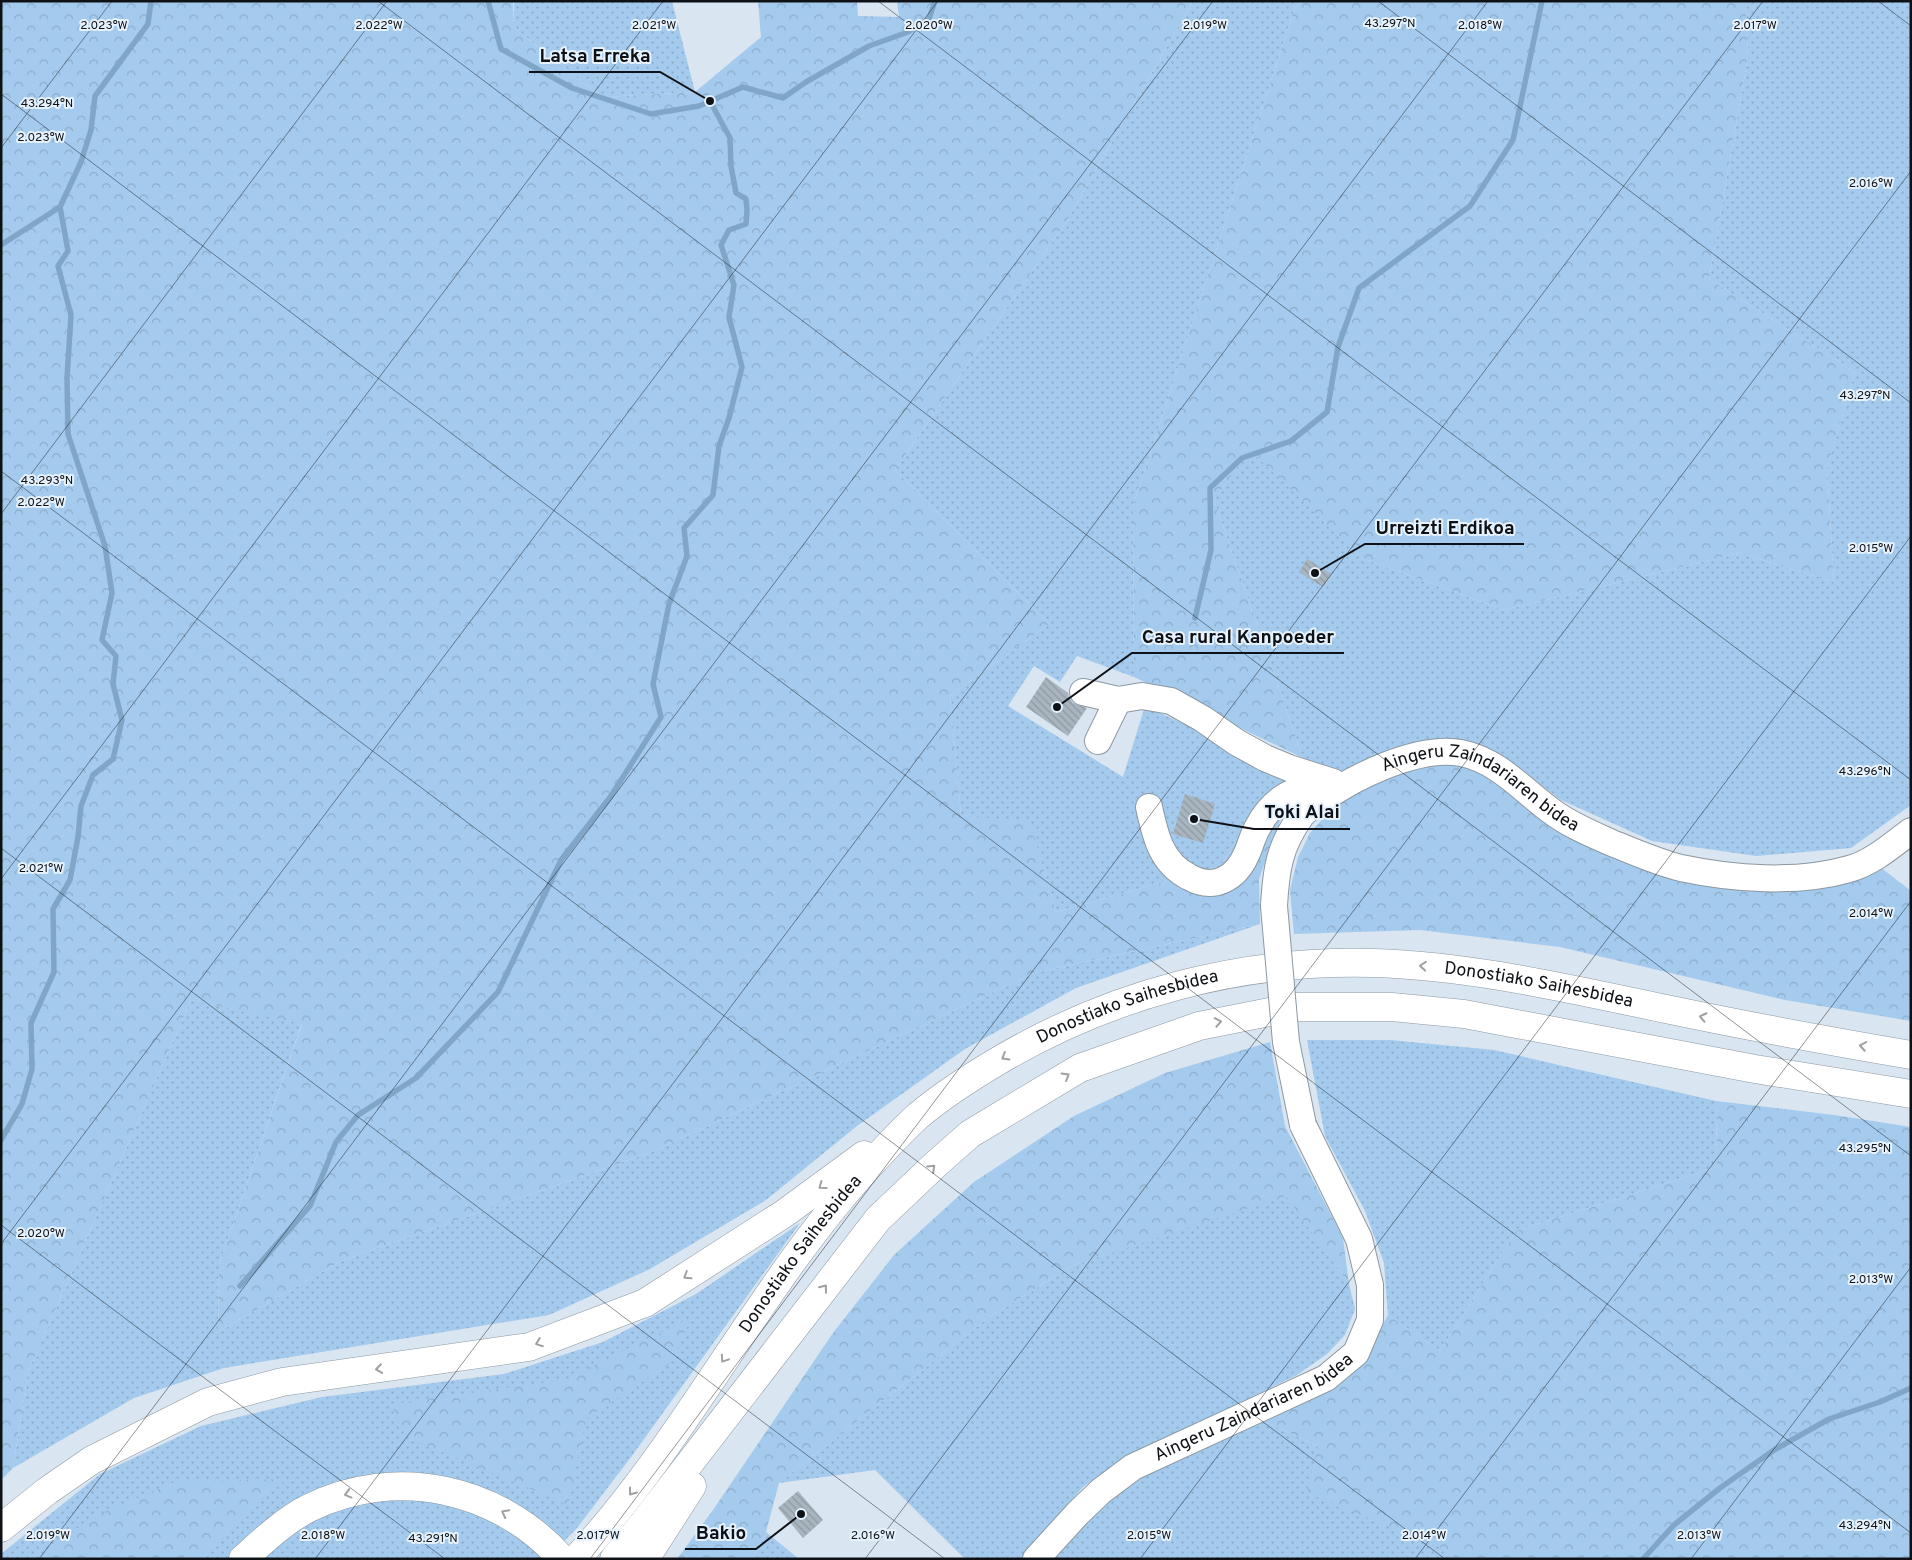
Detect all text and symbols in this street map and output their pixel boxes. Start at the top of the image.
text: 43.297°N [1364,16,1416,32]
text: 2.023°W [80,18,128,34]
text: 2.022°W [355,18,403,34]
text: 2.021°W [632,18,676,34]
text: 2.020°W [905,18,953,34]
text: 2.019°W [1183,18,1227,34]
text: 2.018°W [1458,18,1502,34]
text: 2.017°W [1733,18,1777,34]
callout: Latsa Erreka [529,38,660,72]
text: Latsa Erreka [539,45,651,69]
text: 43.294°N [21,96,73,112]
text: 2.023°W [17,130,65,146]
text: 2.016°W [1849,176,1893,192]
text: 43.297°N [1839,388,1891,404]
text: 43.293°N [21,473,73,489]
text: 2.022°W [17,495,65,511]
callout: Urreizti Erdikoa [1365,510,1524,544]
text: Urreizti Erdikoa [1375,517,1515,541]
text: 2.015°W [1849,541,1893,557]
callout: Casa rural Kanpoeder [1132,619,1344,653]
text: Casa rural Kanpoeder [1142,626,1334,650]
street label: Aingeru Zaindariaren bidea [1378,740,1583,837]
text: 43.296°N [1839,764,1891,780]
callout: Toki Alai [1254,795,1350,829]
text: Toki Alai [1264,801,1340,825]
text: 2.021°W [19,861,63,877]
text: 2.014°W [1849,906,1893,922]
street label: Donostiako Saihesbidea [1443,957,1635,1013]
one-way arrow [1418,961,1426,972]
street label: Donostiako Saihesbidea [1033,965,1220,1049]
one-way arrow [1698,1012,1707,1023]
one-way arrow [1214,1018,1223,1028]
one-way arrow [1858,1042,1867,1052]
one-way arrow [1001,1050,1010,1060]
one-way arrow [1060,1073,1069,1083]
text: 43.295°N [1839,1141,1891,1157]
one-way arrow [927,1165,936,1174]
street label: Donostiako Saihesbidea [734,1170,867,1338]
one-way arrow [818,1180,828,1189]
text: 2.020°W [17,1226,65,1242]
one-way arrow [683,1270,692,1280]
text: 2.013°W [1849,1272,1893,1288]
one-way arrow [818,1284,827,1294]
one-way arrow [536,1337,544,1347]
street label: Aingeru Zaindariaren bidea [1151,1348,1358,1467]
one-way arrow [721,1353,730,1363]
one-way arrow [375,1363,383,1374]
one-way arrow [629,1486,637,1495]
one-way arrow [344,1488,353,1499]
one-way arrow [502,1509,511,1519]
callout: Bakio [685,1515,756,1549]
text: 43.294°N [1839,1518,1891,1534]
text: Bakio [696,1522,746,1546]
text: 2.019°W [26,1528,70,1544]
text: 2.018°W [301,1528,345,1544]
text: 2.017°W [576,1528,620,1544]
text: 2.016°W [851,1528,895,1544]
text: 2.015°W [1127,1528,1171,1544]
text: 2.014°W [1402,1528,1446,1544]
text: 2.013°W [1677,1528,1721,1544]
text: 43.291°N [408,1531,458,1547]

